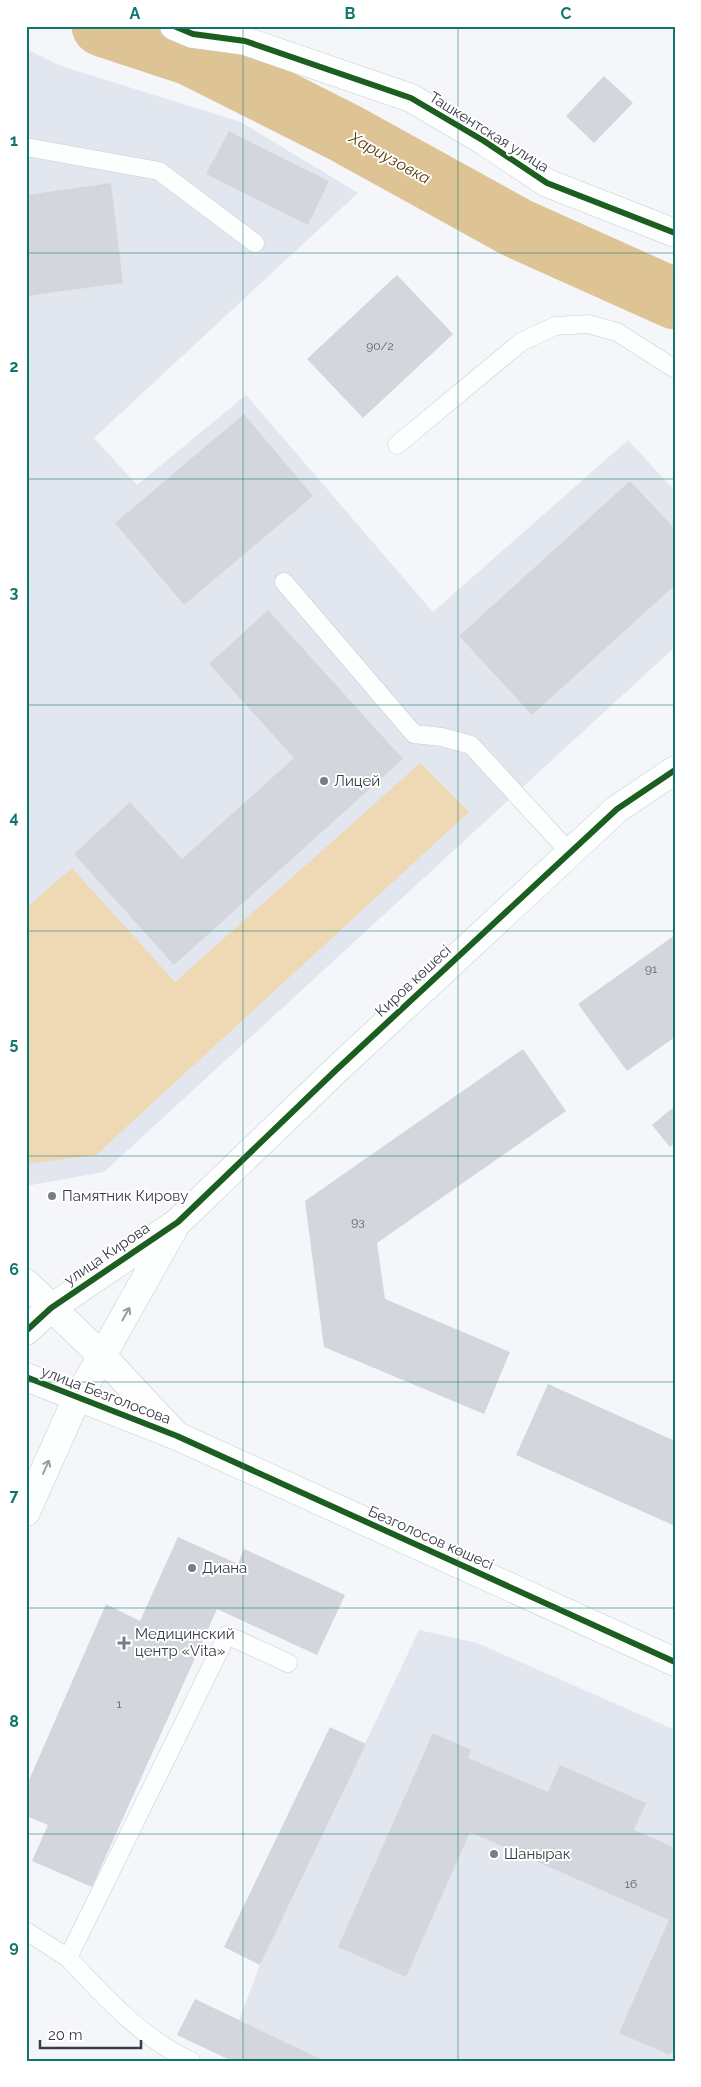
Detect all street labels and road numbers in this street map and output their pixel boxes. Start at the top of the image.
street label: Ташкентская улица [426,88,552,176]
street label: Киров көшесі [371,941,455,1021]
street label: улица Кирова [61,1219,153,1289]
street label: улица Безголосова [39,1362,173,1428]
street label: Безголосов көшесі [365,1502,497,1574]

